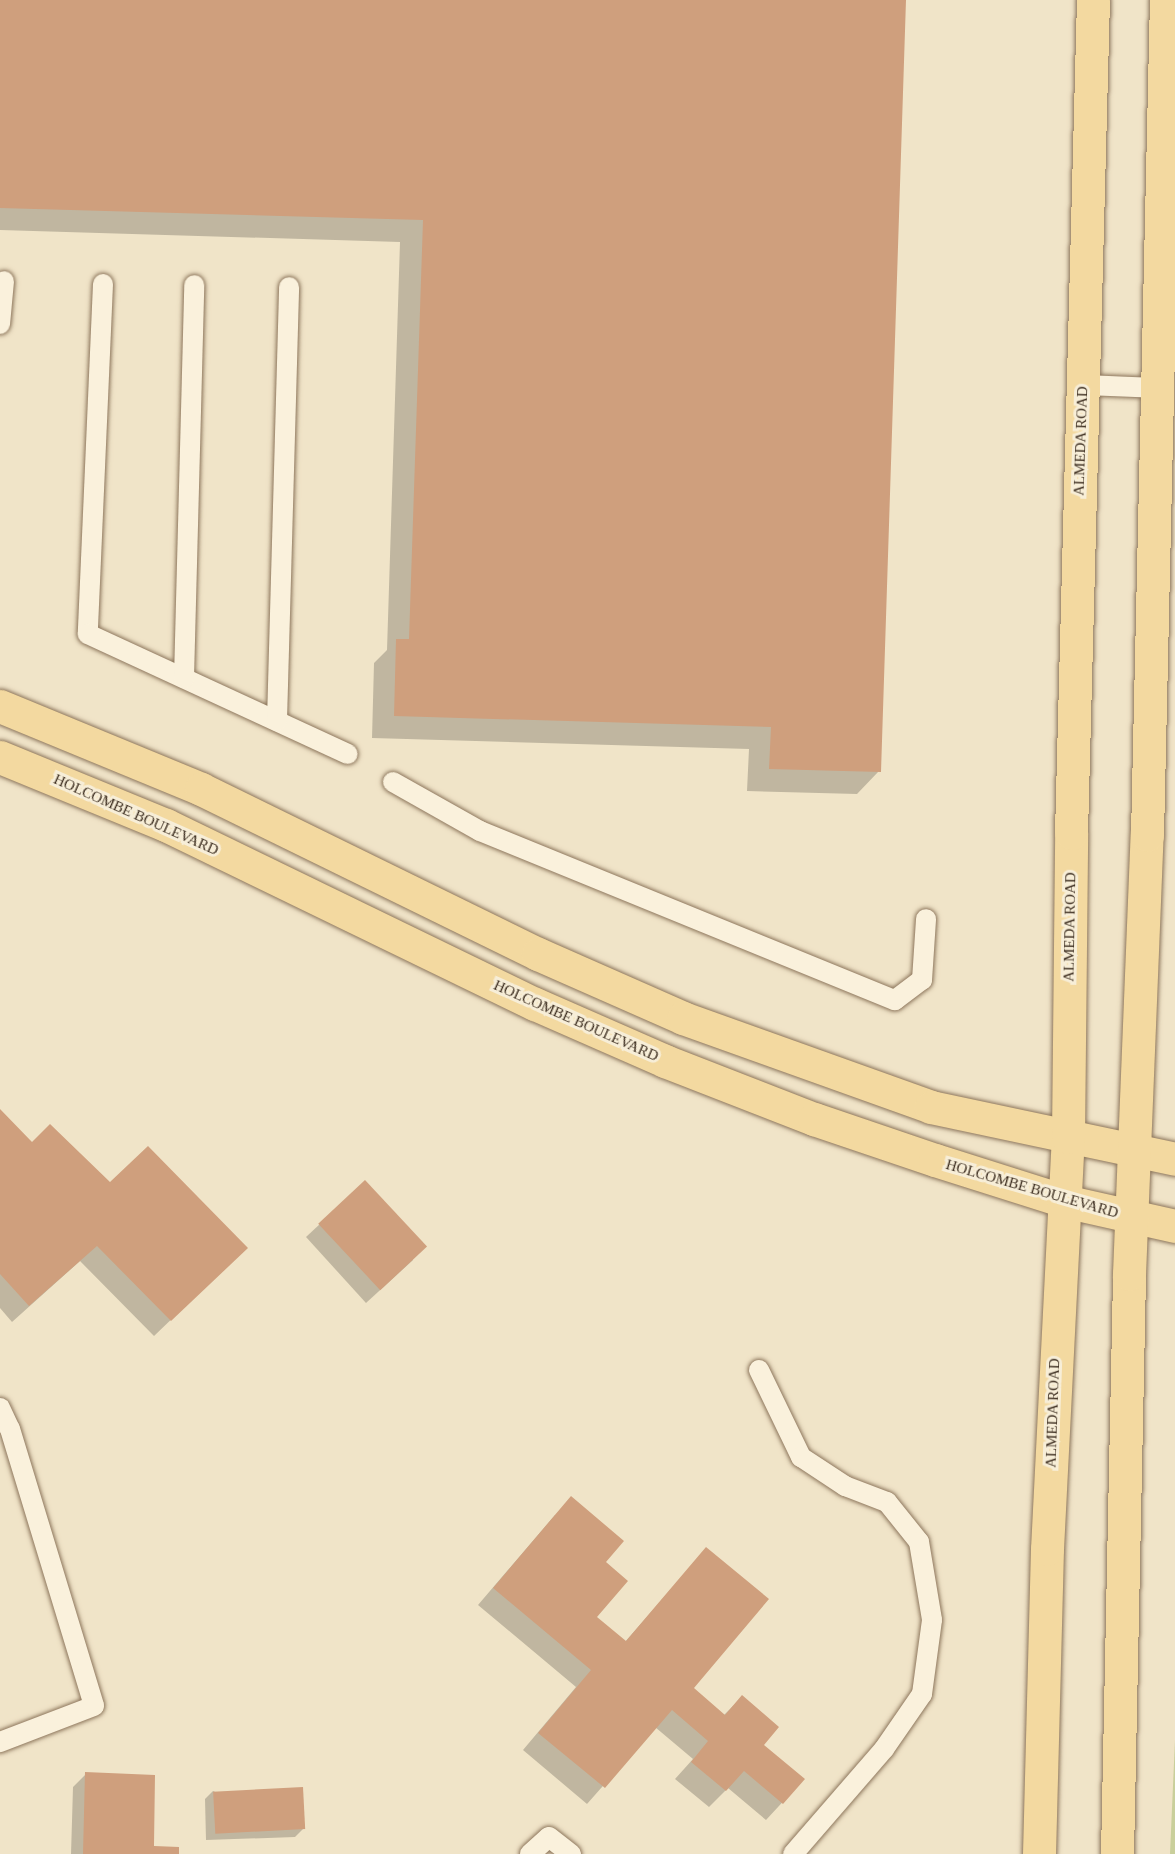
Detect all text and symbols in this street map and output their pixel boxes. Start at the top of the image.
street label: ALMEDA ROAD [1070,386,1092,496]
street label: HOLCOMBE BOULEVARD [51,770,221,860]
street label: ALMEDA ROAD [1060,872,1080,982]
street label: HOLCOMBE BOULEVARD [491,976,661,1066]
street label: HOLCOMBE BOULEVARD [944,1156,1120,1222]
street label: ALMEDA ROAD [1042,1358,1064,1468]

